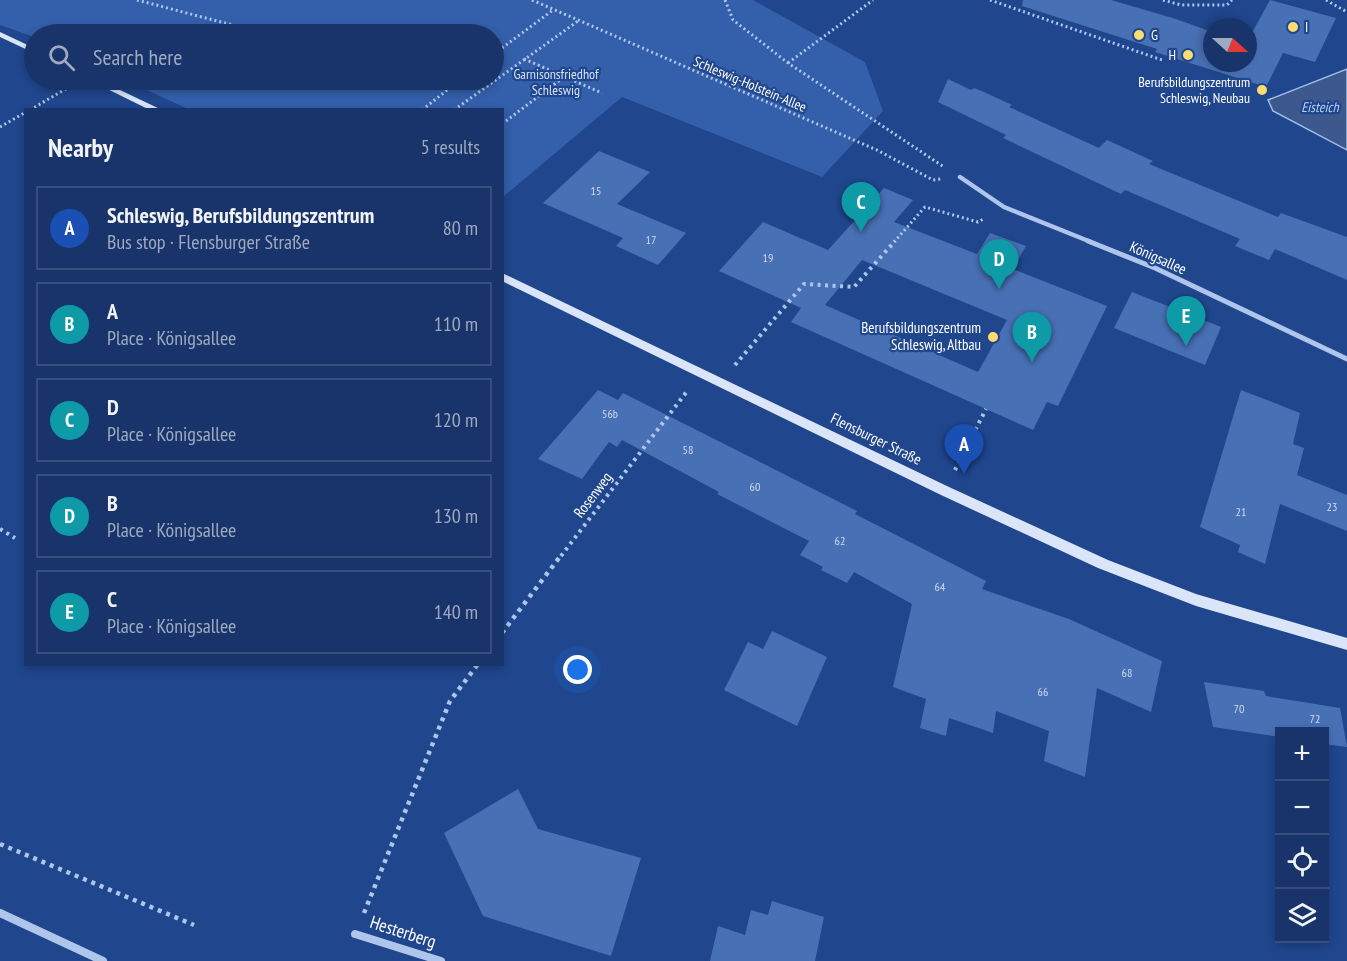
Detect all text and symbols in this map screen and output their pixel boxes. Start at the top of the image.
north arrow [1203,18,1257,72]
place label: I [1305,18,1308,36]
marker: I [1286,20,1300,34]
search box [24,24,504,90]
place label: G [1151,26,1158,44]
marker: G [1132,28,1146,42]
icon: search [45,41,78,74]
text: Search here [93,43,182,71]
place label: H [1168,46,1176,64]
marker: H [1181,48,1195,62]
street label: Schleswig-Holstein-Allee [691,52,809,116]
park label: Garnisonsfriedhof Schleswig [513,65,599,99]
place label: Berufsbildungszentrum Schleswig, Neubau [1138,73,1250,107]
marker: Berufsbildungszentrum Schleswig, Neubau [1255,83,1269,97]
water label: Eisteich [1301,98,1340,116]
text: Nearby [48,131,113,164]
text: 5 results [421,134,480,160]
pin: C [842,182,880,232]
house number: 15 [591,183,601,198]
text: Schleswig, Berufsbildungszentrum [107,201,374,229]
text: A [64,215,75,241]
text: 80 m [443,215,478,241]
text: Bus stop · Flensburger Straße [107,229,310,255]
house number: 17 [646,232,656,247]
street label: Königsallee [1127,237,1189,278]
pin: D [980,240,1018,289]
house number: 19 [763,250,773,265]
pin: E [1166,296,1206,346]
text: A [107,297,118,325]
text: B [65,311,74,337]
text: 110 m [434,311,478,337]
pin: B [1012,312,1052,362]
place label: Berufsbildungszentrum Schleswig, Altbau [861,318,981,354]
text: Place · Königsallee [107,325,236,351]
marker: Berufsbildungszentrum Schleswig, Altbau [986,330,1000,344]
text: D [107,393,119,421]
house number: 56b [602,406,618,421]
text: C [65,407,74,433]
text: 120 m [434,407,478,433]
street label: Flensburger Straße [828,408,925,469]
text: Place · Königsallee [107,421,236,447]
pin: A [944,424,984,474]
house number: 58 [683,442,693,457]
street label: Rosenweg [569,468,616,521]
house number: 60 [750,479,760,494]
text: B [107,489,118,517]
house number: 23 [1327,499,1337,514]
text: D [64,503,75,529]
text: 130 m [434,503,478,529]
house number: 21 [1236,504,1246,519]
text: Place · Königsallee [107,517,236,543]
house number: 62 [835,533,845,548]
house number: 64 [935,579,946,594]
text: C [107,585,117,613]
text: E [65,599,74,625]
text: 140 m [434,599,478,625]
text: Place · Königsallee [107,613,236,639]
your location [563,655,592,684]
house number: 68 [1122,665,1132,680]
house number: 66 [1038,684,1048,699]
house number: 70 [1234,701,1244,716]
house number: 72 [1310,711,1320,726]
map controls [1275,727,1329,943]
button: + [1275,727,1329,781]
button: − [1275,781,1329,835]
button: locate [1275,835,1329,889]
button: layers [1275,889,1329,943]
street label: Hesterberg [367,910,439,953]

